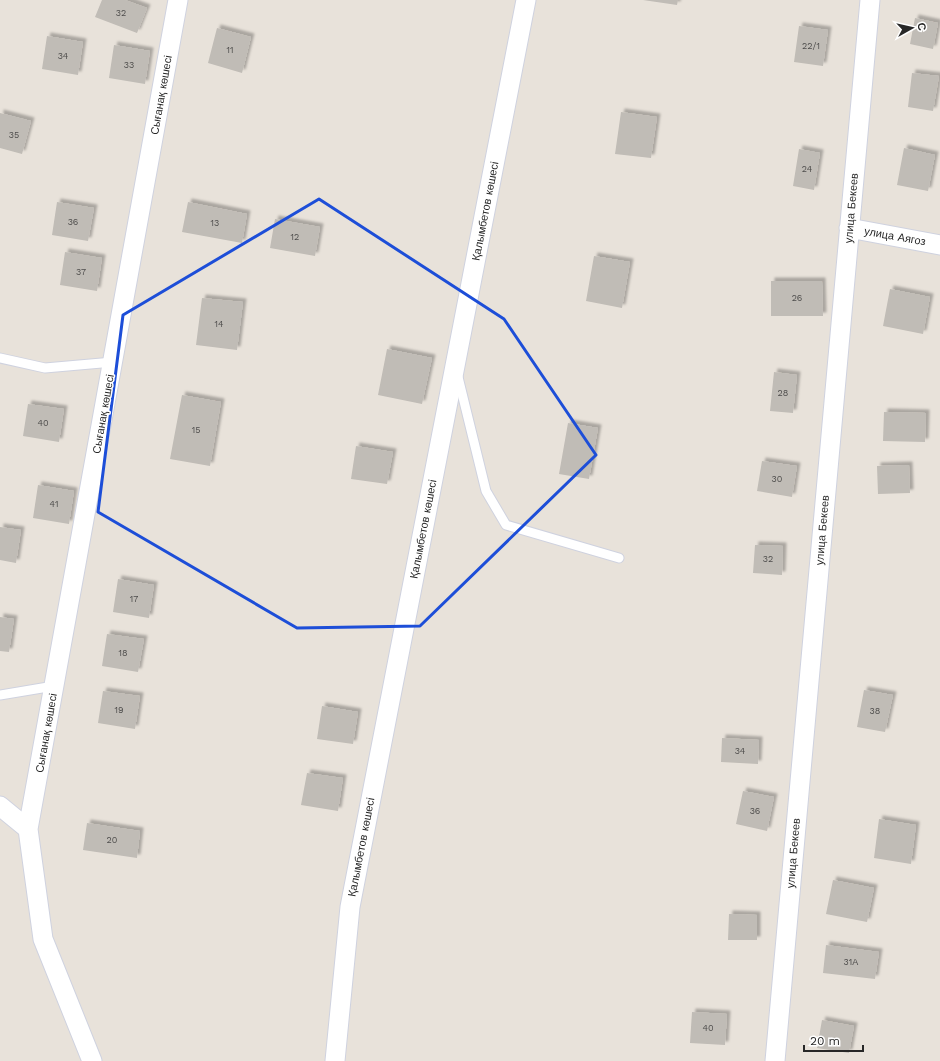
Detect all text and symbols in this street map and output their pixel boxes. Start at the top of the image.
house number: 32 [116,8,126,18]
north arrow [892,8,932,48]
text: С [914,22,928,32]
house number: 22/1 [802,41,820,51]
house number: 11 [226,45,234,55]
house number: 34 [58,51,69,61]
street label: Сығанақ көшесі [148,54,175,136]
house number: 33 [124,60,134,70]
house number: 35 [9,130,19,140]
street label: Қалымбетов көшесі [470,160,501,262]
house number: 24 [802,164,813,174]
street label: улица Бекеев [842,172,861,244]
house number: 36 [68,217,78,227]
house number: 13 [211,218,219,228]
street label: улица Аягоз [863,225,927,248]
house number: 12 [291,232,299,242]
house number: 37 [76,267,86,277]
house number: 26 [792,293,802,303]
house number: 14 [214,319,224,329]
street label: Сығанақ көшесі [90,373,117,455]
house number: 28 [778,388,788,398]
house number: 40 [37,418,49,428]
house number: 15 [192,425,200,435]
house number: 30 [772,474,783,484]
street label: Қалымбетов көшесі [408,478,439,580]
street label: улица Бекеев [813,494,832,566]
house number: 41 [50,499,58,509]
house number: 32 [763,554,773,564]
house number: 17 [130,594,138,604]
house number: 18 [118,648,128,658]
street label: Сығанақ көшесі [33,692,60,774]
house number: 19 [114,705,124,715]
house number: 38 [870,706,880,716]
house number: 34 [735,746,746,756]
street label: Қалымбетов көшесі [346,796,377,898]
house number: 36 [750,806,760,816]
street label: улица Бекеев [784,817,803,889]
house number: 20 [107,835,118,845]
house number: 31А [844,957,858,967]
house number: 40 [702,1023,714,1033]
scale bar [804,1027,863,1053]
text: 20 m [810,1034,840,1048]

